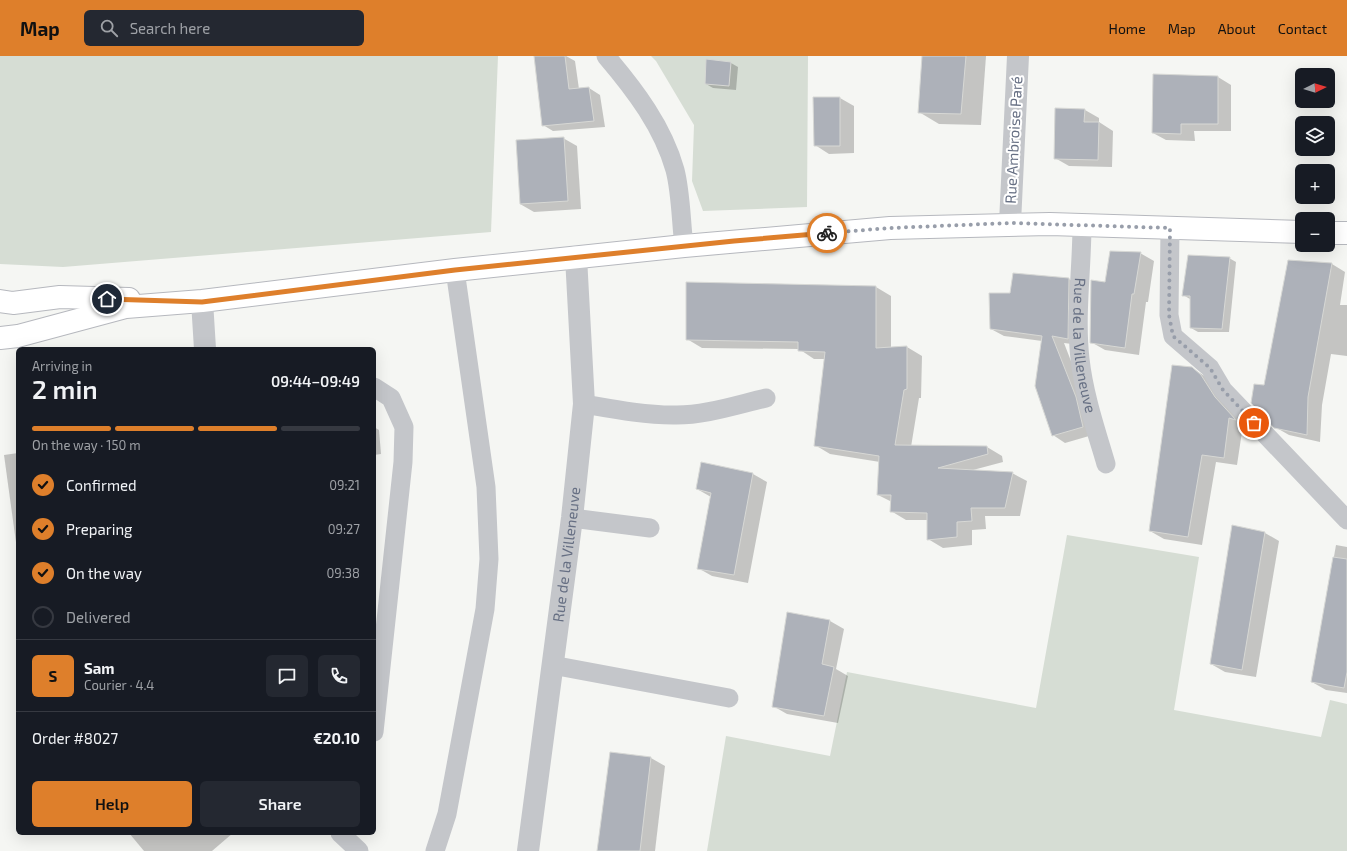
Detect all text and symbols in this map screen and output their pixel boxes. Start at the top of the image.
search box [84,10,364,46]
text: Map [20,17,60,40]
icon: search [98,17,120,39]
text: Search here [130,19,210,37]
text: Home [1109,20,1146,37]
text: Map [1168,20,1196,37]
text: About [1218,20,1256,37]
text: Contact [1278,20,1327,37]
north arrow [1295,68,1335,108]
map controls [1295,68,1335,252]
street label: Rue Ambroise Paré [1001,76,1025,204]
button: layers [1295,116,1335,156]
button: + [1295,164,1335,204]
button: − [1295,212,1335,252]
courier [807,213,847,253]
icon: bike [816,222,838,244]
street label: Rue de la Villeneuve [1070,277,1101,415]
pin [90,282,124,316]
icon: home [96,288,118,310]
text: Arriving in [32,358,92,374]
text: 09:44–09:49 [271,372,360,390]
text: 2 min [32,373,98,404]
pin [1237,406,1271,440]
icon: bag [1243,412,1265,434]
text: On the way · 150 m [32,437,141,453]
icon: check [32,474,54,496]
text: Confirmed [66,476,137,494]
text: 09:21 [329,477,360,493]
street label: Rue de la Villeneuve [548,486,583,623]
icon: check [32,518,54,540]
text: Preparing [66,520,132,538]
text: 09:27 [328,521,360,537]
icon: check [32,562,54,584]
text: On the way [66,564,142,582]
text: 09:38 [327,565,360,581]
text: Delivered [66,608,131,626]
button: chat [266,655,308,697]
button: phone [318,655,360,697]
text: Sam [84,659,115,677]
text: S [49,667,57,685]
text: Courier · 4.4 [84,677,154,693]
text: Order #8027 [32,729,118,747]
text: €20.10 [313,729,360,747]
button: Help [32,781,192,827]
button: Share [200,781,360,827]

